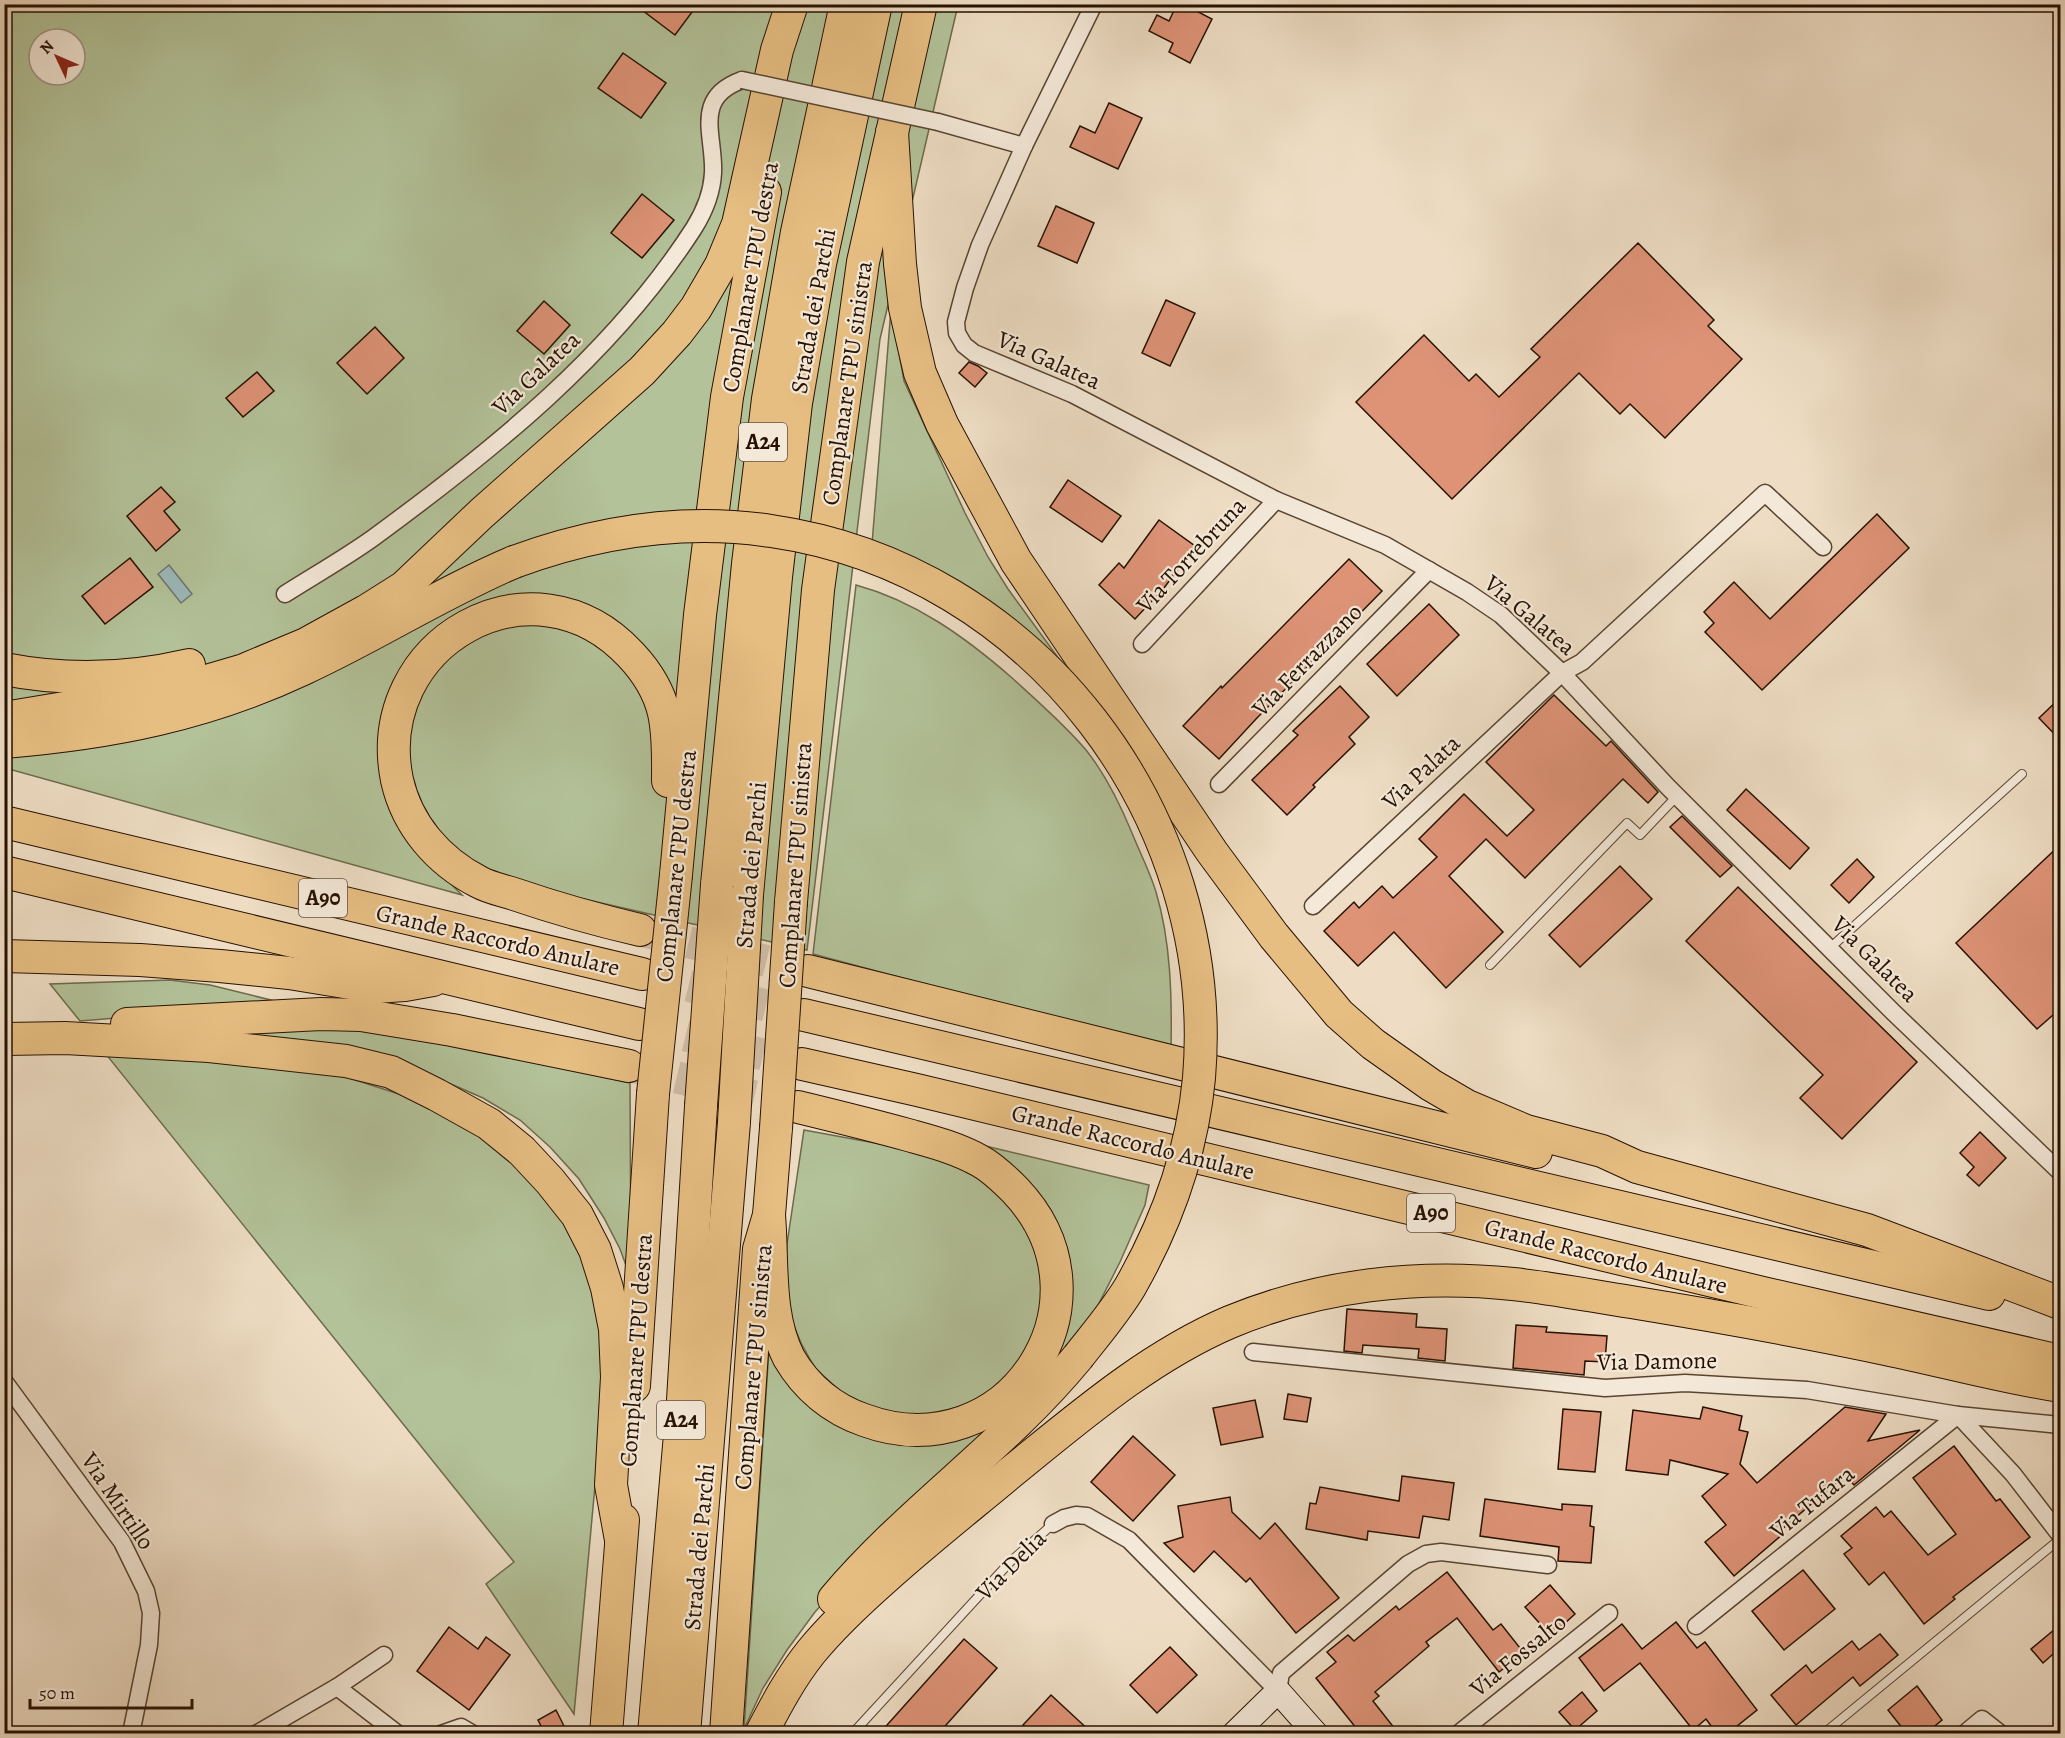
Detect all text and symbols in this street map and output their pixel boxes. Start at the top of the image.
north arrow [27,27,87,87]
text: N [35,35,59,59]
street label: Complanare TPU destra [714,158,786,395]
street label: Strada dei Parchi [783,226,843,396]
street label: Complanare TPU sinistra [814,258,880,507]
street label: Via Galatea [484,323,588,423]
street label: Via Galatea [991,323,1107,397]
road number: A24 [739,423,787,461]
street label: Via Torrebruna [1128,490,1254,621]
street label: Via Galatea [1477,567,1583,663]
street label: Via Ferrazzano [1244,596,1369,724]
street label: Via Palata [1374,727,1468,817]
street label: Complanare TPU sinistra [770,740,820,989]
street label: Complanare TPU destra [648,747,704,984]
street label: Strada dei Parchi [728,780,774,950]
road number: A90 [299,879,347,917]
street label: Grande Raccordo Anulare [373,896,623,984]
street label: Via Galatea [1824,908,1926,1010]
street label: Grande Raccordo Anulare [1008,1096,1258,1188]
road number: A90 [1407,1194,1455,1232]
street label: Grande Raccordo Anulare [1481,1210,1731,1302]
street label: Complanare TPU destra [612,1231,660,1468]
street label: Complanare TPU sinistra [726,1242,780,1491]
street label: Via Damone [1596,1344,1717,1378]
road number: A24 [657,1401,705,1439]
street label: Via Mirtillo [73,1445,162,1556]
street label: Via Tufara [1762,1457,1862,1547]
street label: Strada dei Parchi [676,1462,722,1632]
street label: Via Delia [968,1522,1054,1608]
street label: Via Fossalto [1462,1606,1573,1704]
scale bar [30,1672,192,1710]
text: 50 m [39,1681,75,1705]

